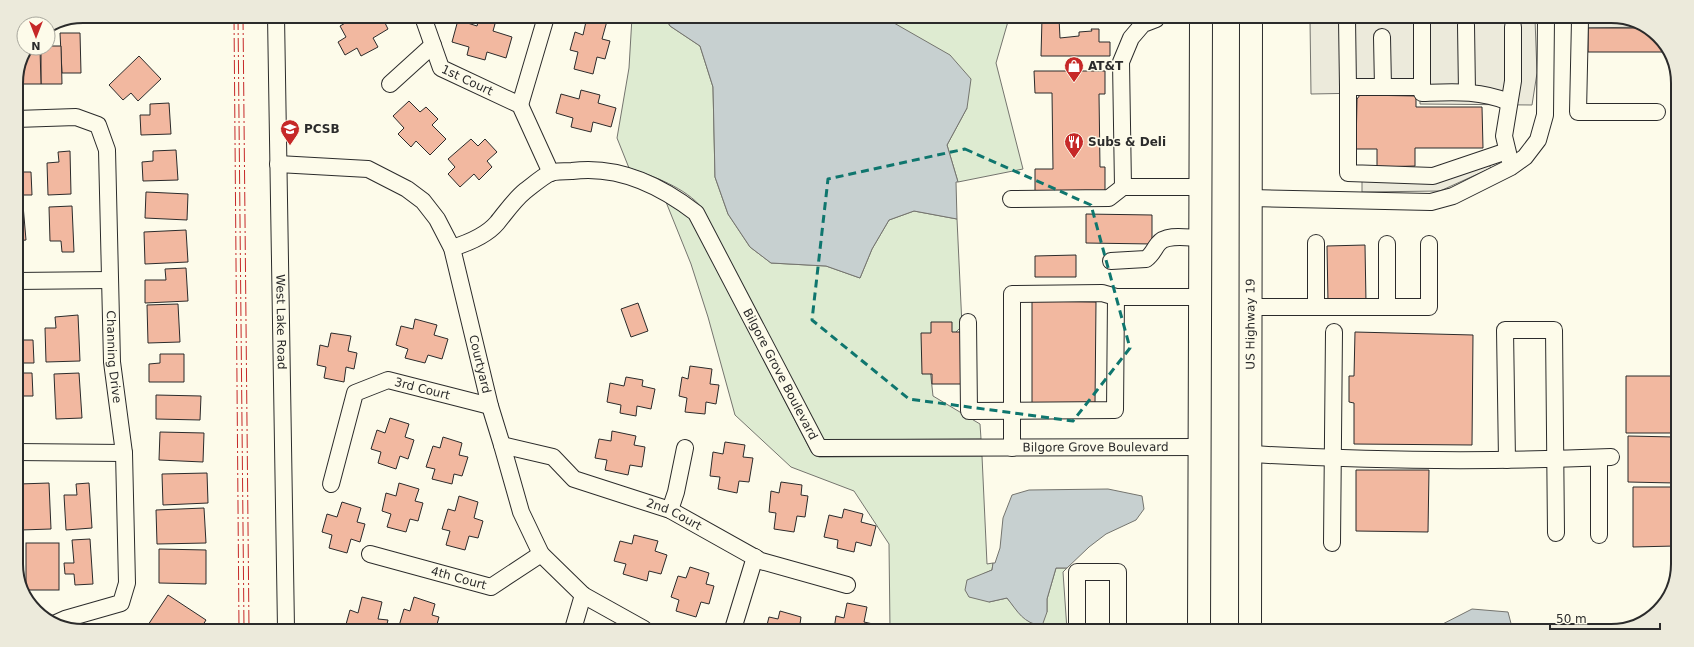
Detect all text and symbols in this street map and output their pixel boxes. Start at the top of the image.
north arrow [16,16,56,56]
text: N [31,39,41,52]
shop icon: AT&T [1063,55,1085,83]
place label: AT&T [1088,59,1124,73]
street label: 1st Court [439,62,496,98]
school or university icon: PCSB [279,118,301,146]
place label: PCSB [304,122,340,136]
restaurant icon: Subs & Deli [1063,131,1085,159]
place label: Subs & Deli [1088,135,1166,149]
street label: West Lake Road [273,274,289,370]
street label: US Highway 19 [1243,278,1258,370]
street label: Bilgore Grove Boulevard [740,306,820,442]
street label: Channing Drive [104,310,124,404]
street label: Courtyard [466,334,494,395]
street label: 3rd Court [393,375,452,403]
street label: Bilgore Grove Boulevard [1022,440,1169,454]
street label: 2nd Court [644,496,704,533]
street label: 4th Court [430,564,488,593]
scale bar [1550,605,1660,631]
text: 50 m [1556,612,1587,626]

